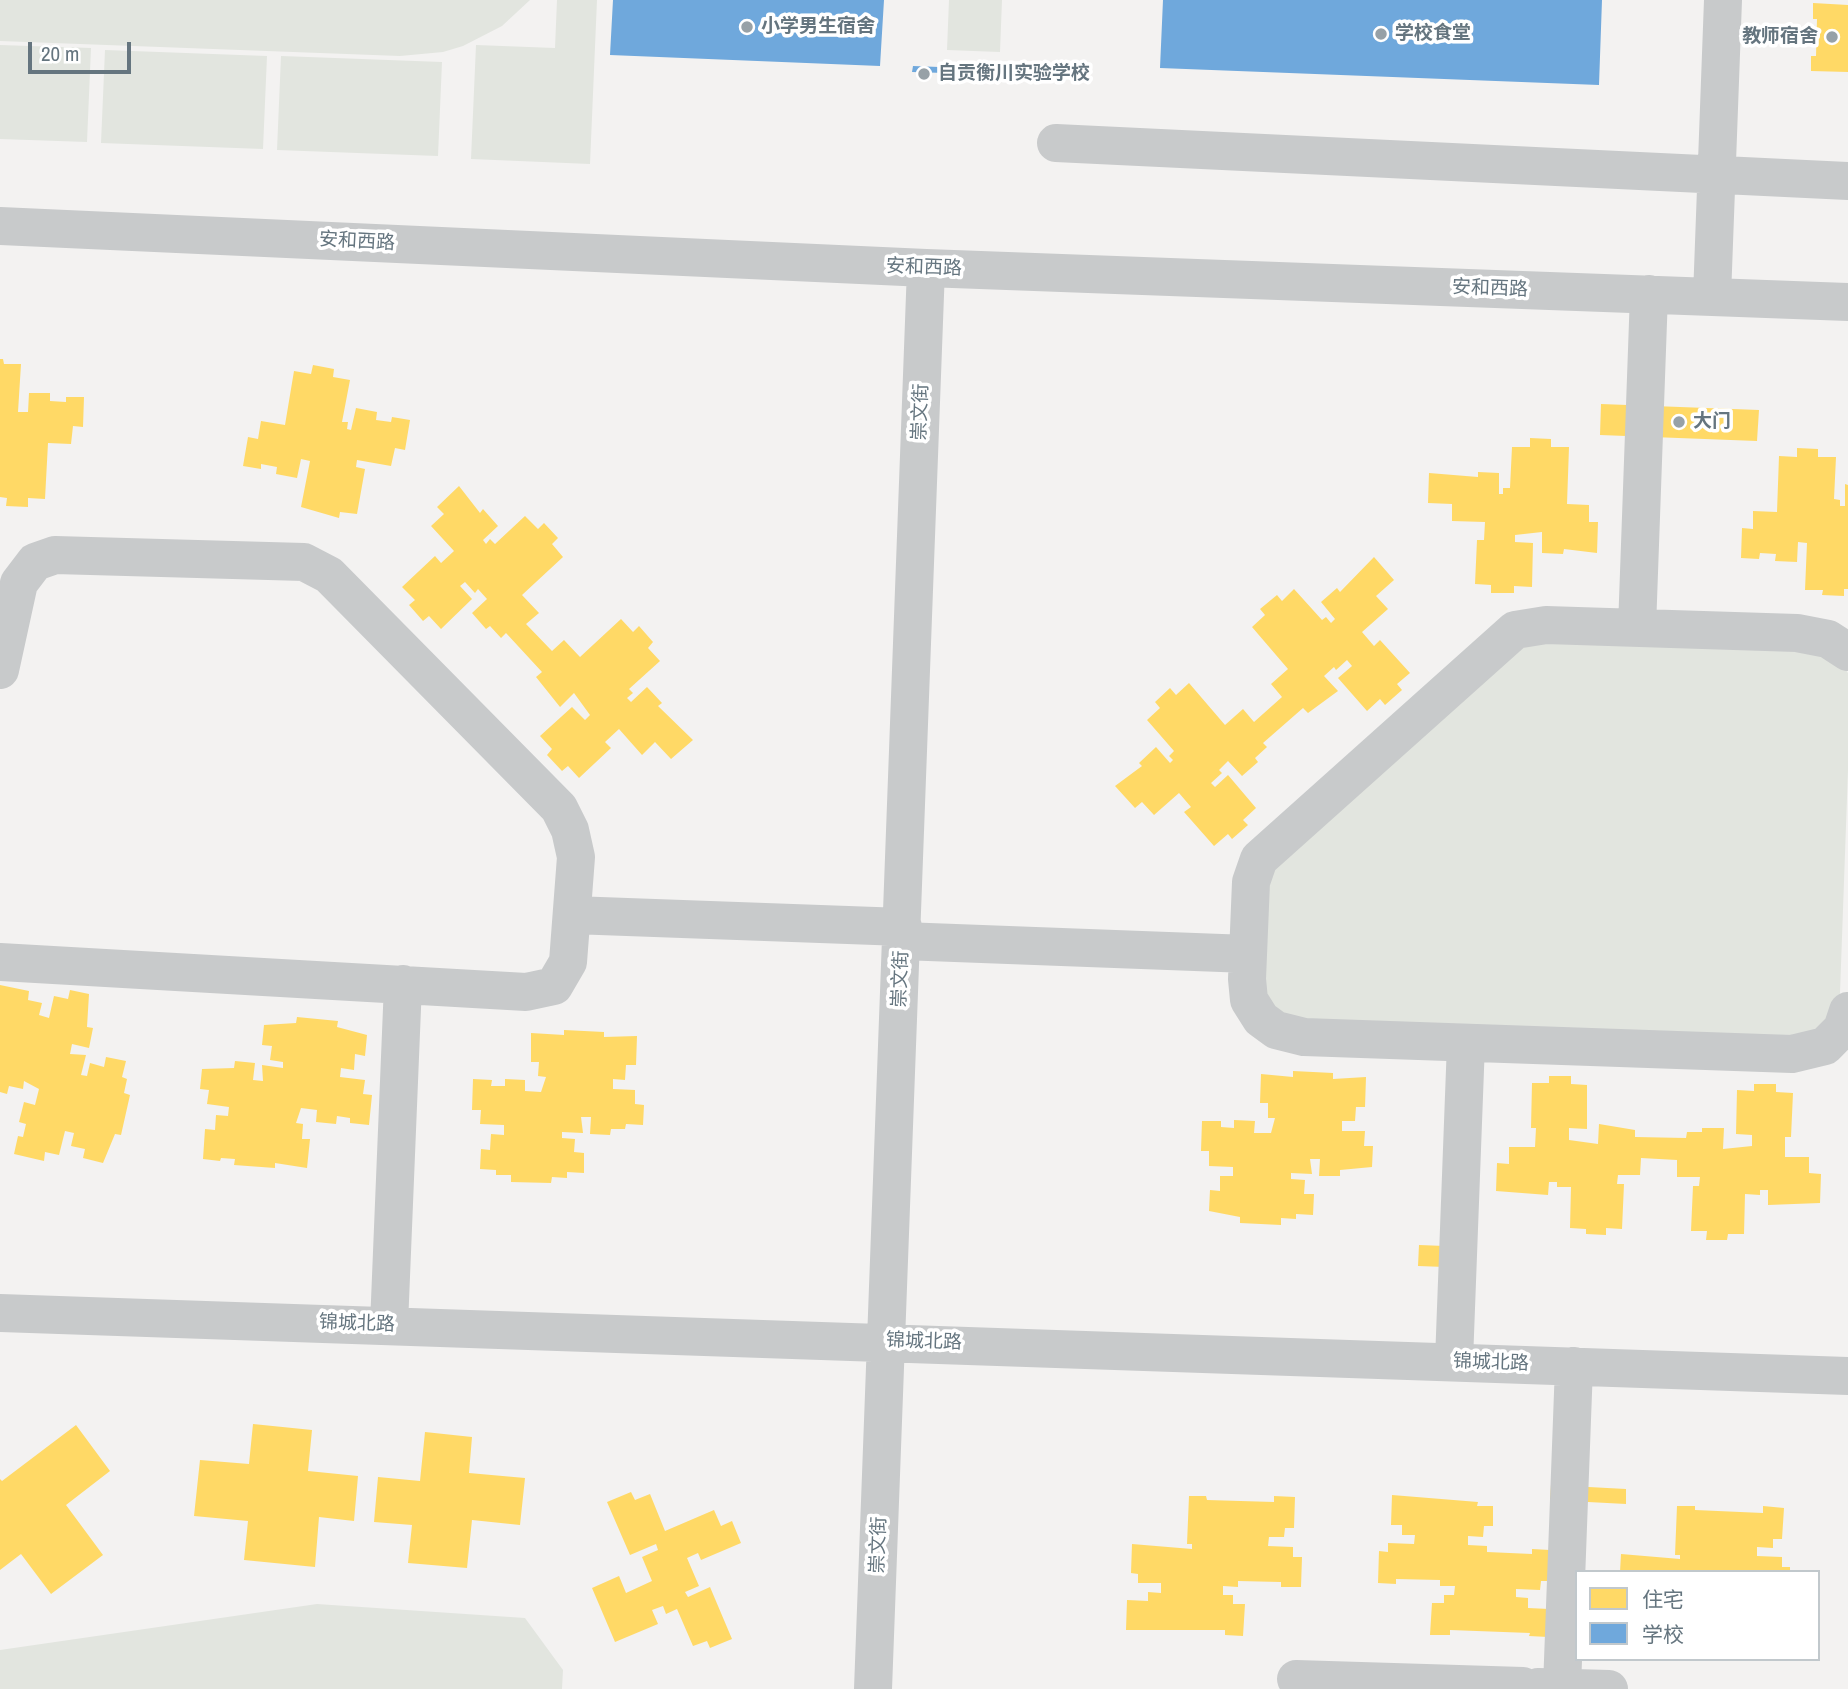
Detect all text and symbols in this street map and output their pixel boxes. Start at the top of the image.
place label: 小学男生宿舍 [761,16,875,38]
marker: 小学男生宿舍 [739,19,755,35]
place label: 学校食堂 [1395,23,1471,45]
marker: 学校食堂 [1373,26,1389,42]
place label: 教师宿舍 [1742,26,1818,48]
scale bar [32,28,135,72]
marker: 教师宿舍 [1824,29,1840,45]
text: 20 m [41,39,79,68]
place label: 自贡衡川实验学校 [938,63,1090,85]
marker: 自贡衡川实验学校 [916,66,932,82]
street label: 安和西路 [318,229,396,255]
street label: 安和西路 [886,255,962,281]
street label: 安和西路 [1452,276,1528,302]
street label: 崇文街 [909,383,933,441]
place label: 大门 [1693,411,1731,433]
marker: 大门 [1671,414,1687,430]
street label: 崇文街 [889,950,913,1008]
street label: 锦城北路 [319,1311,395,1337]
street label: 锦城北路 [886,1329,962,1355]
street label: 锦城北路 [1453,1350,1529,1376]
street label: 崇文街 [867,1516,891,1574]
legend [1575,1570,1820,1661]
text: 住宅 [1642,1585,1684,1614]
text: 学校 [1642,1620,1684,1649]

